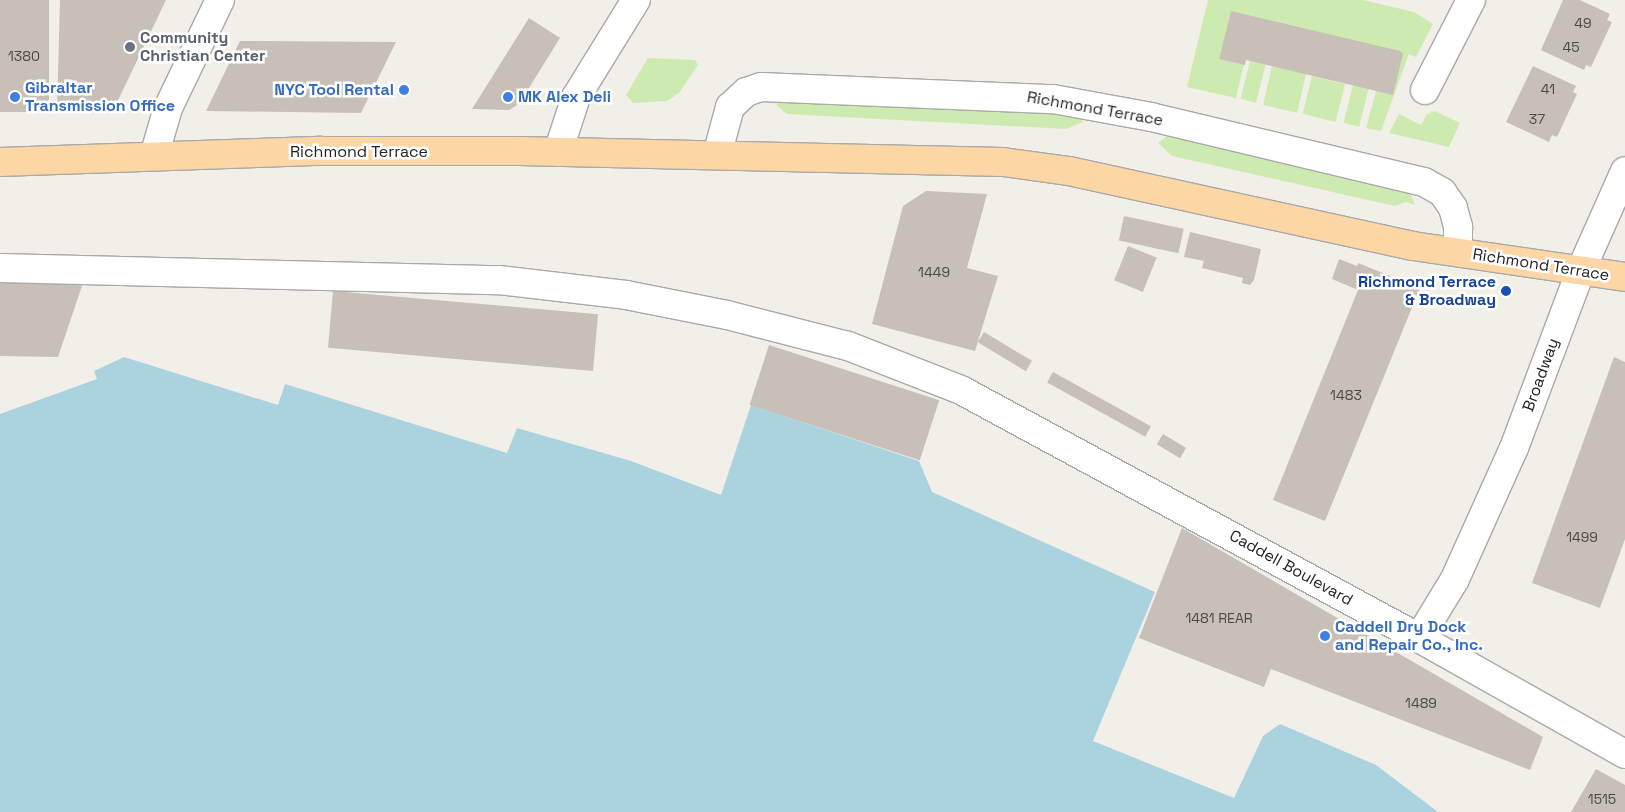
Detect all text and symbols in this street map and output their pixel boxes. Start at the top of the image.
house number: 49 [1574,15,1592,31]
place label: Community Christian Center [140,28,265,66]
house number: 45 [1562,39,1580,55]
marker: Community Christian Center [124,41,136,53]
house number: 1380 [8,48,40,64]
place label: Gibraltar Transmission Office [25,78,175,116]
place label: NYC Tool Rental [274,80,394,100]
house number: 41 [1541,81,1555,97]
marker: NYC Tool Rental [398,84,410,96]
place label: MK Alex Deli [518,87,611,107]
street label: Richmond Terrace [1025,88,1165,130]
marker: Gibraltar Transmission Office [9,91,21,103]
marker: MK Alex Deli [502,91,514,103]
house number: 37 [1529,111,1545,127]
street label: Richmond Terrace [290,142,428,162]
street label: Richmond Terrace [1471,245,1611,285]
house number: 1449 [918,264,950,280]
place label: Richmond Terrace & Broadway [1358,272,1496,310]
marker: Richmond Terrace & Broadway [1500,285,1512,297]
street label: Broadway [1519,336,1563,414]
house number: 1483 [1330,387,1362,403]
street label: Caddell Boulevard [1226,526,1356,610]
house number: 1499 [1566,529,1598,545]
house number: 1481 REAR [1185,610,1253,626]
place label: Caddell Dry Dock and Repair Co., Inc. [1335,617,1483,655]
marker: Caddell Dry Dock and Repair Co., Inc. [1319,630,1331,642]
house number: 1489 [1405,695,1437,711]
house number: 1515 [1588,791,1616,807]

